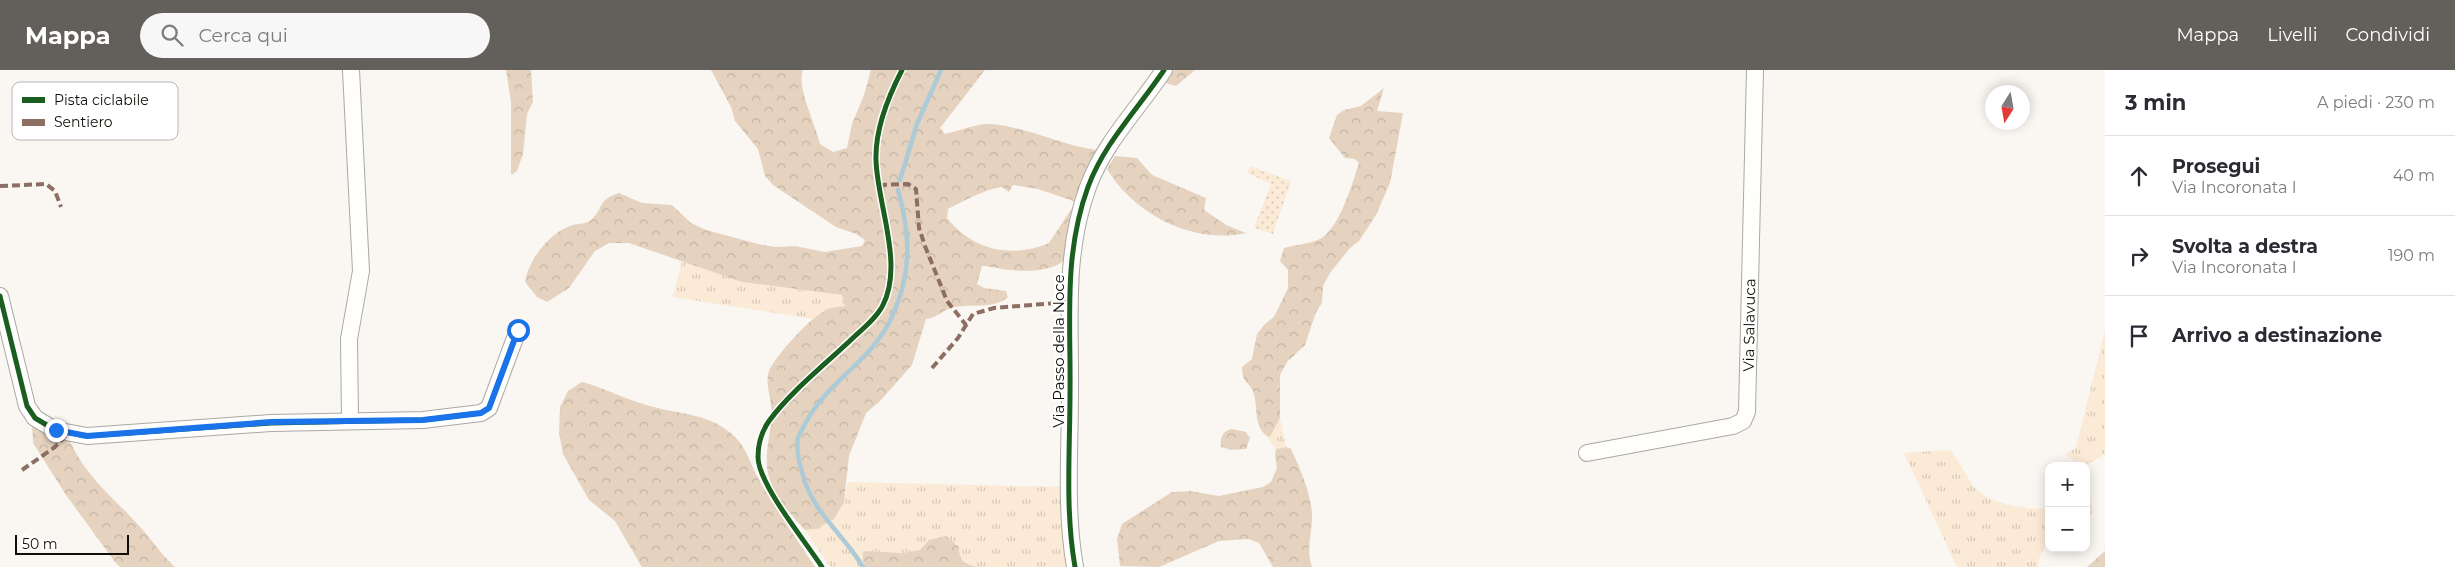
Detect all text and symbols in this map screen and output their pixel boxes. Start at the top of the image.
search box [140,13,490,58]
text: Mappa [25,21,110,50]
icon: search [158,21,186,49]
text: Cerca qui [198,24,288,47]
text: Mappa [2176,24,2239,46]
text: Livelli [2267,24,2318,46]
text: Condividi [2346,24,2430,46]
legend [12,82,178,140]
north arrow [1985,85,2030,130]
text: 3 min [2125,90,2186,115]
text: Pista ciclabile [54,91,149,109]
text: A piedi · 230 m [2317,93,2435,112]
text: Sentiero [54,113,113,131]
text: Prosegui [2172,155,2260,178]
icon: ahead [2125,162,2153,190]
text: 40 m [2393,166,2435,185]
text: Via Incoronata I [2172,178,2297,197]
text: Svolta a destra [2172,235,2318,258]
icon: right [2125,242,2153,270]
text: 190 m [2388,246,2435,265]
text: Via Incoronata I [2172,258,2297,277]
street label: Via Passo della Noce [1049,274,1068,428]
street label: Via Salavuca [1739,278,1759,372]
route start [507,319,530,342]
icon: arrive [2125,322,2153,350]
text: Arrivo a destinazione [2172,324,2382,347]
route end [45,419,68,442]
map controls [2045,462,2090,552]
button: + [2045,462,2090,507]
button: − [2045,507,2090,552]
scale bar [15,532,129,555]
text: 50 m [22,535,58,553]

